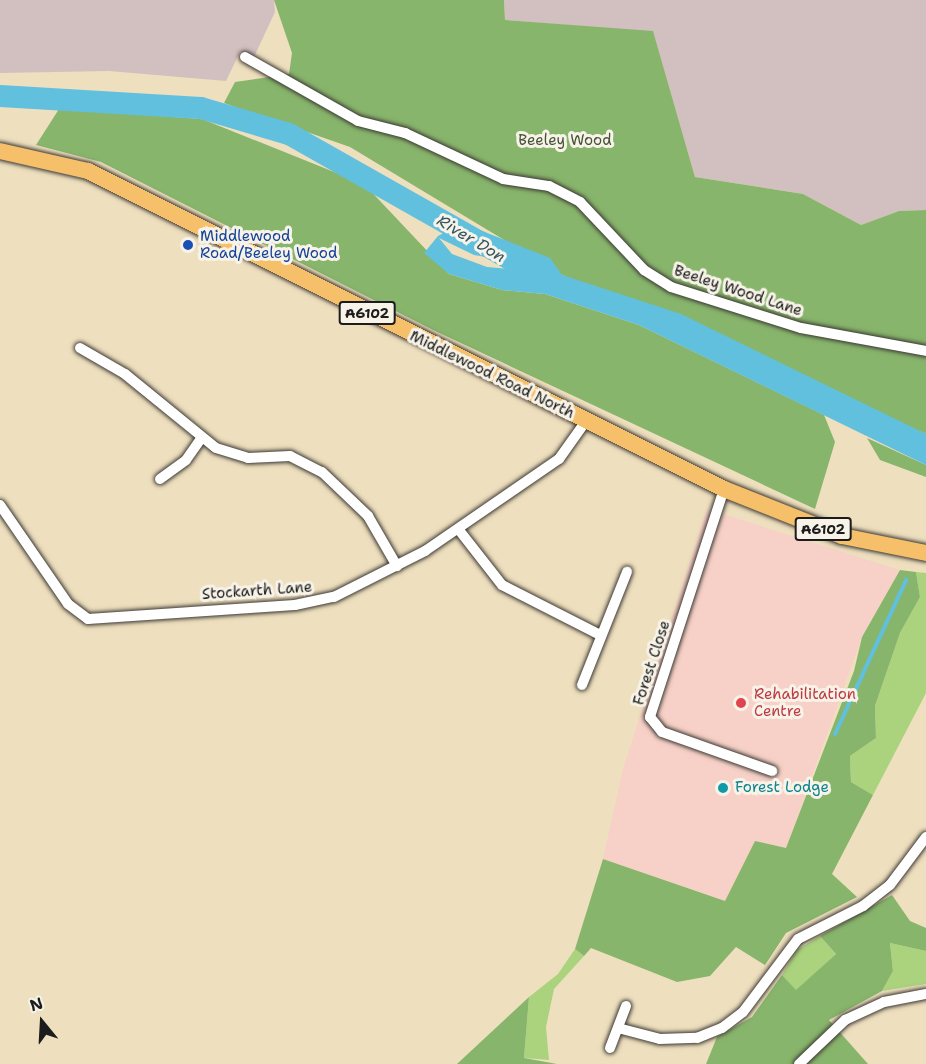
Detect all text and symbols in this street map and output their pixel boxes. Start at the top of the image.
park label: Beeley Wood [518,132,612,150]
water label: River Don [433,211,509,267]
place label: Middlewood Road/Beeley Wood [200,227,337,262]
marker: Middlewood Road/Beeley Wood [181,238,195,252]
street label: Beeley Wood Lane [672,262,804,320]
road number: A6102 [338,302,395,324]
street label: Middlewood Road North [407,327,577,423]
road number: A6102 [794,518,852,540]
street label: Stockarth Lane [201,578,313,604]
street label: Forest Close [630,618,674,708]
place label: Rehabilitation Centre [754,685,856,720]
marker: Rehabilitation Centre [732,694,750,712]
place label: Forest Lodge [735,779,829,797]
marker: Forest Lodge [716,781,730,795]
north arrow [12,992,72,1052]
text: N [27,992,46,1016]

